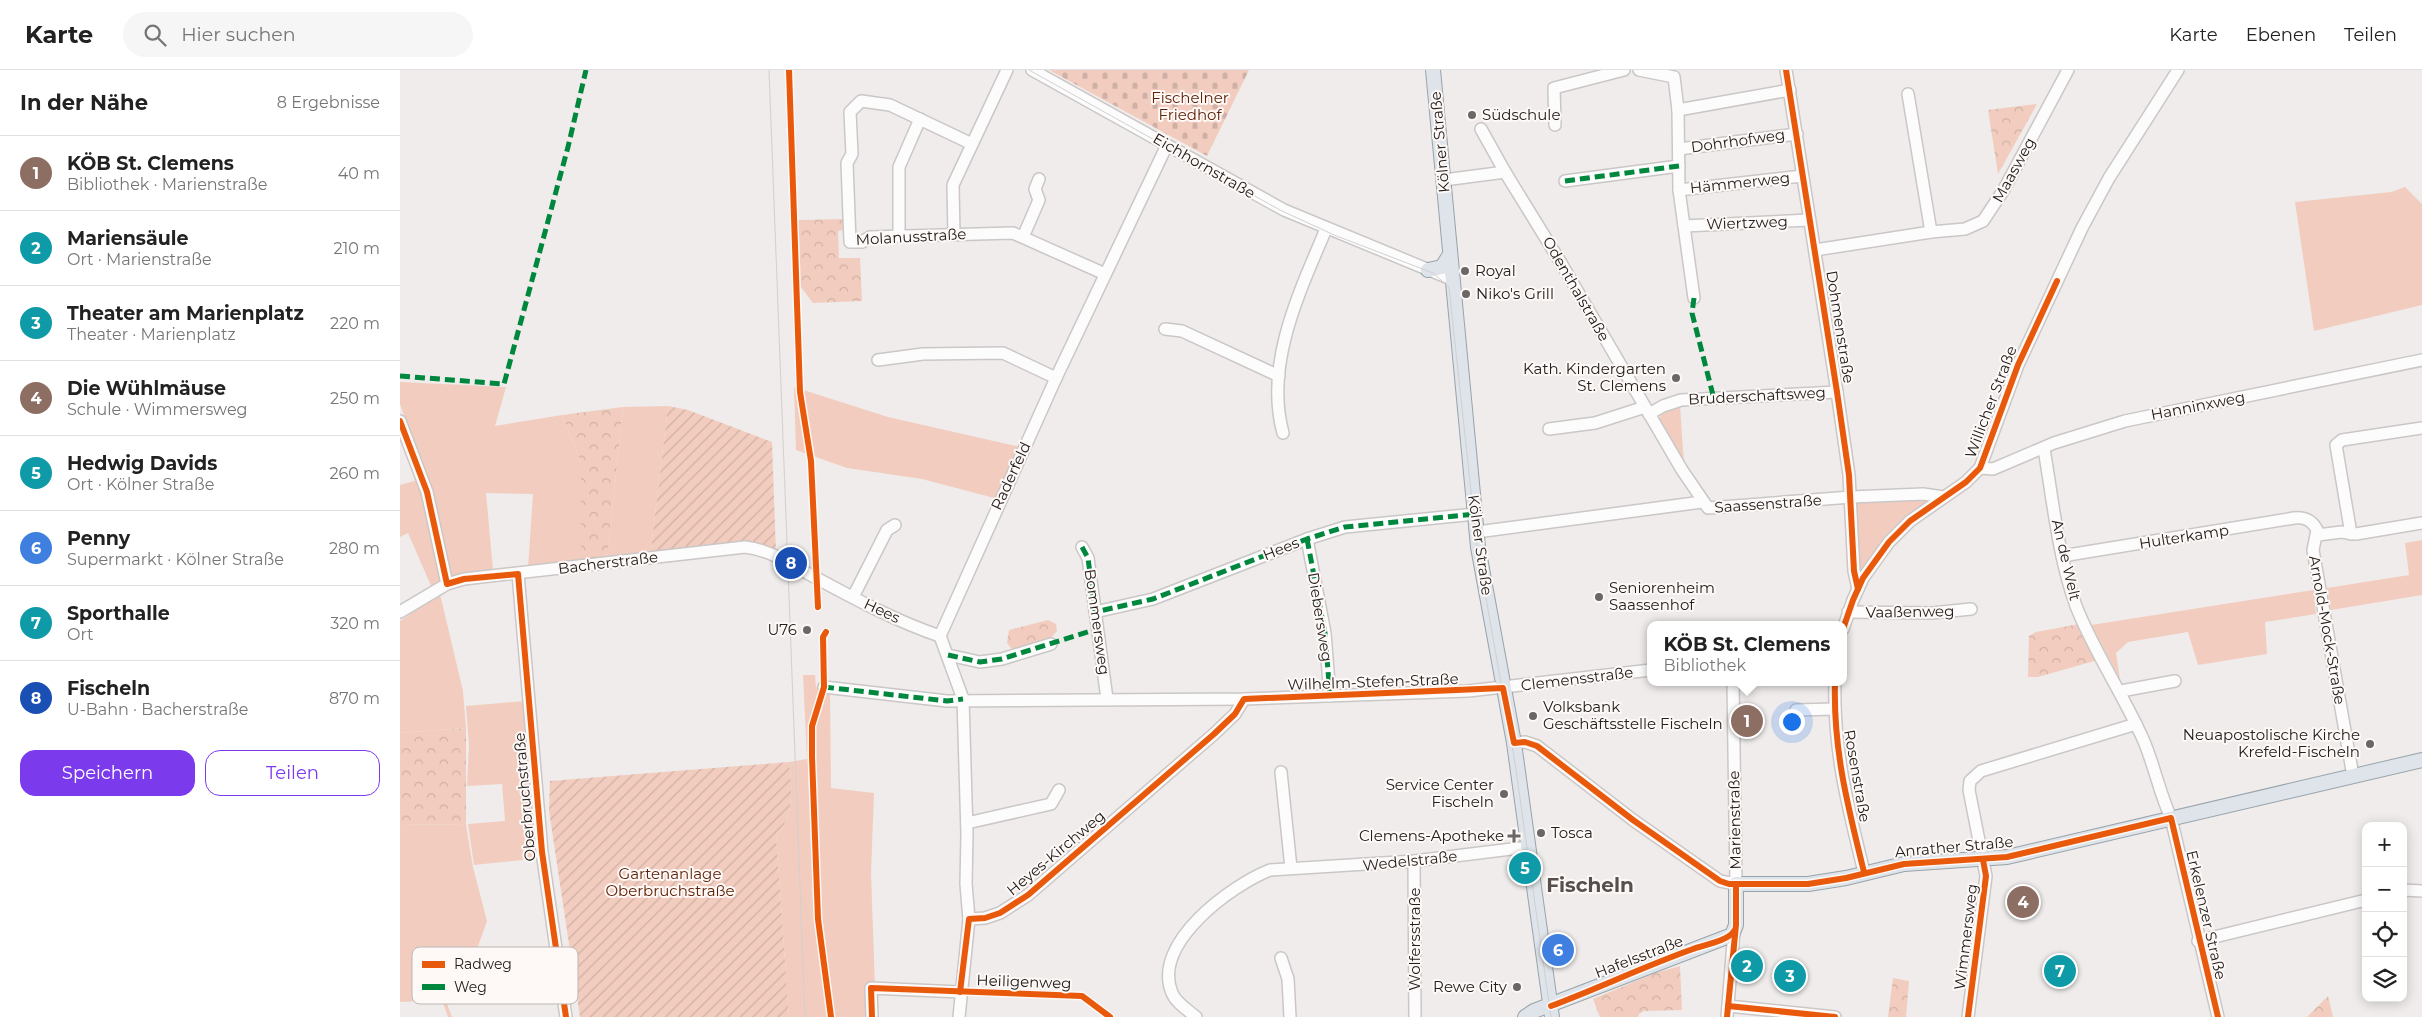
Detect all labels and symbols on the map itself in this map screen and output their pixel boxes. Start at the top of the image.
park label: Fischelner Friedhof [1151,88,1229,124]
street label: Kölner Straße [1426,91,1453,193]
place label: Südschule [1482,105,1560,124]
marker: Südschule [1466,109,1478,121]
street label: Dohrhofweg [1690,124,1786,157]
street label: Eichhornstraße [1150,129,1259,203]
street label: Maasweg [1988,134,2039,206]
street label: Hämmerweg [1689,168,1791,197]
street label: Wiertzweg [1706,212,1788,233]
street label: Molanusstraße [855,224,967,249]
street label: Odenthalstraße [1539,233,1614,345]
place label: Royal [1475,261,1516,280]
marker: Royal [1459,265,1471,277]
street label: Dohmenstraße [1822,269,1859,385]
place label: Niko's Grill [1476,284,1554,303]
marker: Niko's Grill [1460,288,1472,300]
street label: Willicher Straße [1960,343,2021,461]
place label: Kath. Kindergarten St. Clemens [1523,359,1666,395]
marker: Kath. Kindergarten St. Clemens [1670,372,1682,384]
street label: Bruderschaftsweg [1688,382,1826,409]
street label: Hanninxweg [2149,387,2247,424]
street label: Raderfeld [986,439,1035,513]
street label: Saassenstraße [1714,490,1822,517]
street label: Kölner Straße [1464,493,1497,597]
street label: An de Welt [2048,517,2085,602]
street label: Hulterkamp [2138,520,2230,553]
street label: Hees [1260,533,1302,564]
pin: 8 [775,544,807,582]
street label: Bacherstraße [557,547,659,578]
street label: Arnold-Mock-Straße [2305,554,2350,706]
street label: Bommersweg [1081,568,1114,676]
street label: Diebersweg [1304,571,1337,663]
place label: Seniorenheim Saassenhof [1609,578,1715,614]
marker: Seniorenheim Saassenhof [1593,591,1605,603]
street label: Hees [861,594,903,627]
street label: Vaaßenweg [1865,601,1955,622]
place label: U76 [767,620,797,639]
marker: U76 [801,624,813,636]
street label: Clemensstraße [1520,662,1634,695]
street label: Wilhelm-Stefen-Straße [1287,669,1459,694]
place label: Volksbank Geschäftsstelle Fischeln [1543,697,1723,733]
pin: 1 [1731,702,1763,740]
your location [1779,709,1805,735]
marker: Volksbank Geschäftsstelle Fischeln [1527,710,1539,722]
place label: Neuapostolische Kirche Krefeld-Fischeln [2183,725,2360,761]
street label: Rosenstraße [1840,728,1875,824]
street label: Oberbruchstraße [509,732,540,862]
marker: Neuapostolische Kirche Krefeld-Fischeln [2364,738,2376,750]
street label: Marienstraße [1724,770,1745,870]
place label: Service Center Fischeln [1386,775,1494,811]
marker: Service Center Fischeln [1498,788,1510,800]
street label: Heyes-Kirchweg [1003,806,1109,899]
place label: Tosca [1551,823,1593,842]
place label: Clemens-Apotheke [1359,826,1504,845]
marker: Tosca [1535,827,1547,839]
marker: Clemens-Apotheke [1508,830,1520,842]
street label: Anrather Straße [1894,832,2014,861]
street label: Wedelstraße [1362,846,1458,875]
street label: Erkelenzer Straße [2182,848,2231,981]
pin: 5 [1509,849,1541,887]
park label: Gartenanlage Oberbruchstraße [605,864,735,900]
district label: Fischeln [1546,873,1634,897]
street label: Wimmersweg [1950,883,1981,991]
pin: 4 [2007,883,2039,921]
street label: Wolfersstraße [1405,887,1424,991]
pin: 6 [1542,931,1574,969]
street label: Hafelsstraße [1592,931,1686,982]
legend [412,947,578,1004]
pin: 2 [1731,947,1763,985]
pin: 7 [2044,952,2076,990]
text: Radweg [454,955,512,973]
pin: 3 [1774,957,1806,995]
street label: Heiligenweg [976,970,1072,993]
place label: Rewe City [1433,977,1508,996]
text: Weg [454,978,487,996]
marker: Rewe City [1511,981,1523,993]

